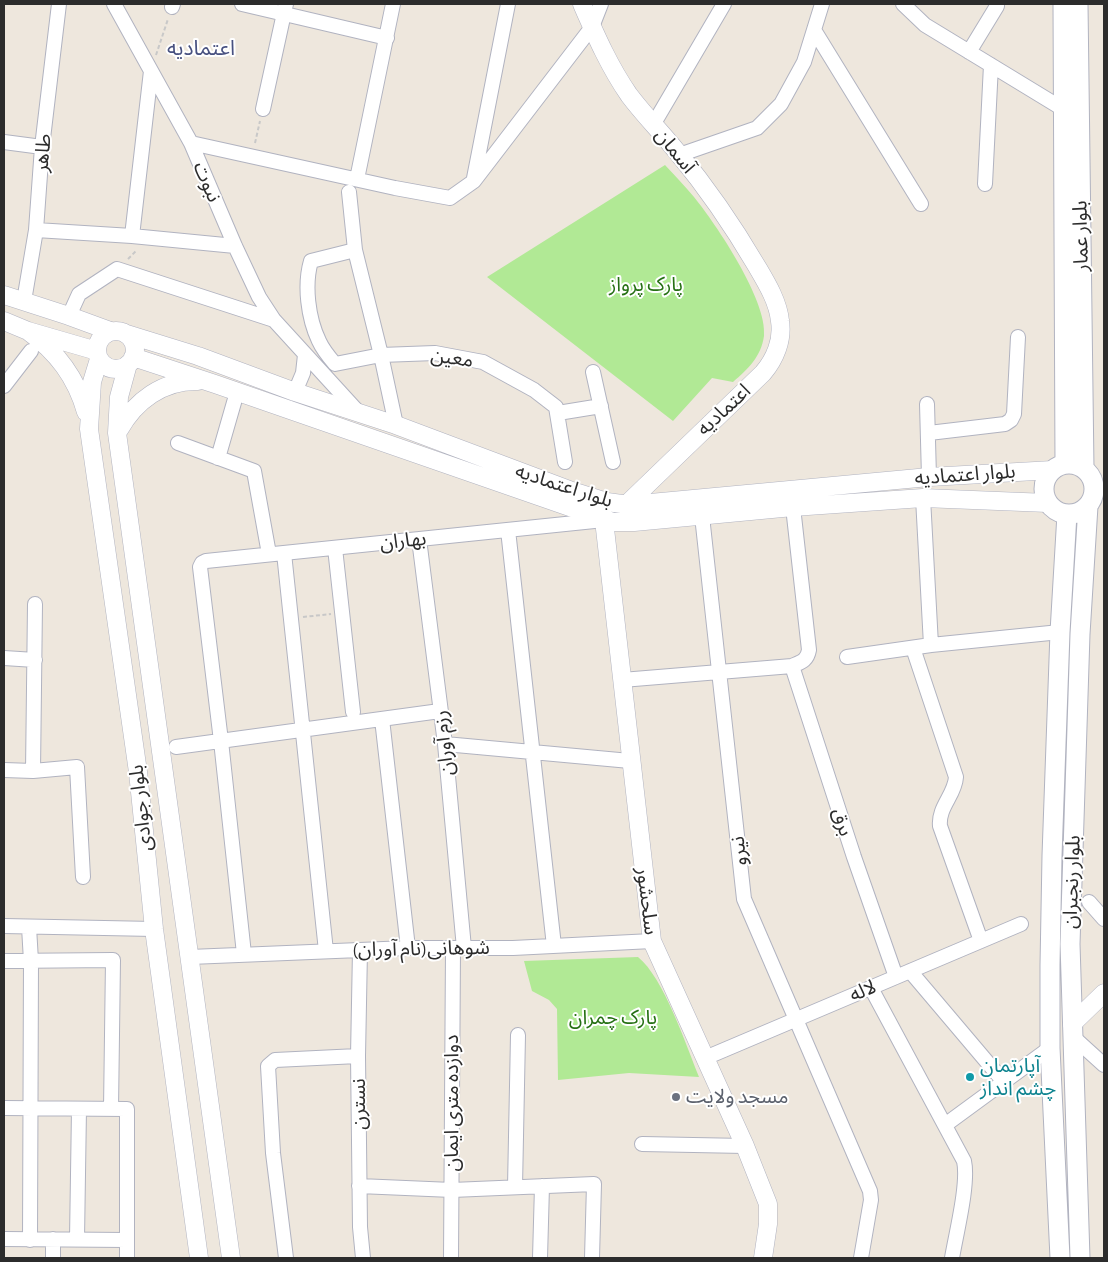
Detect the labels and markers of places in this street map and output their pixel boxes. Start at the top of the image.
place label: آپارتمان چشم انداز [980,1054,1056,1101]
marker: آپارتمان چشم انداز [964,1071,976,1083]
place label: مسجد ولایت [686,1085,789,1109]
marker: مسجد ولایت [670,1091,682,1103]

